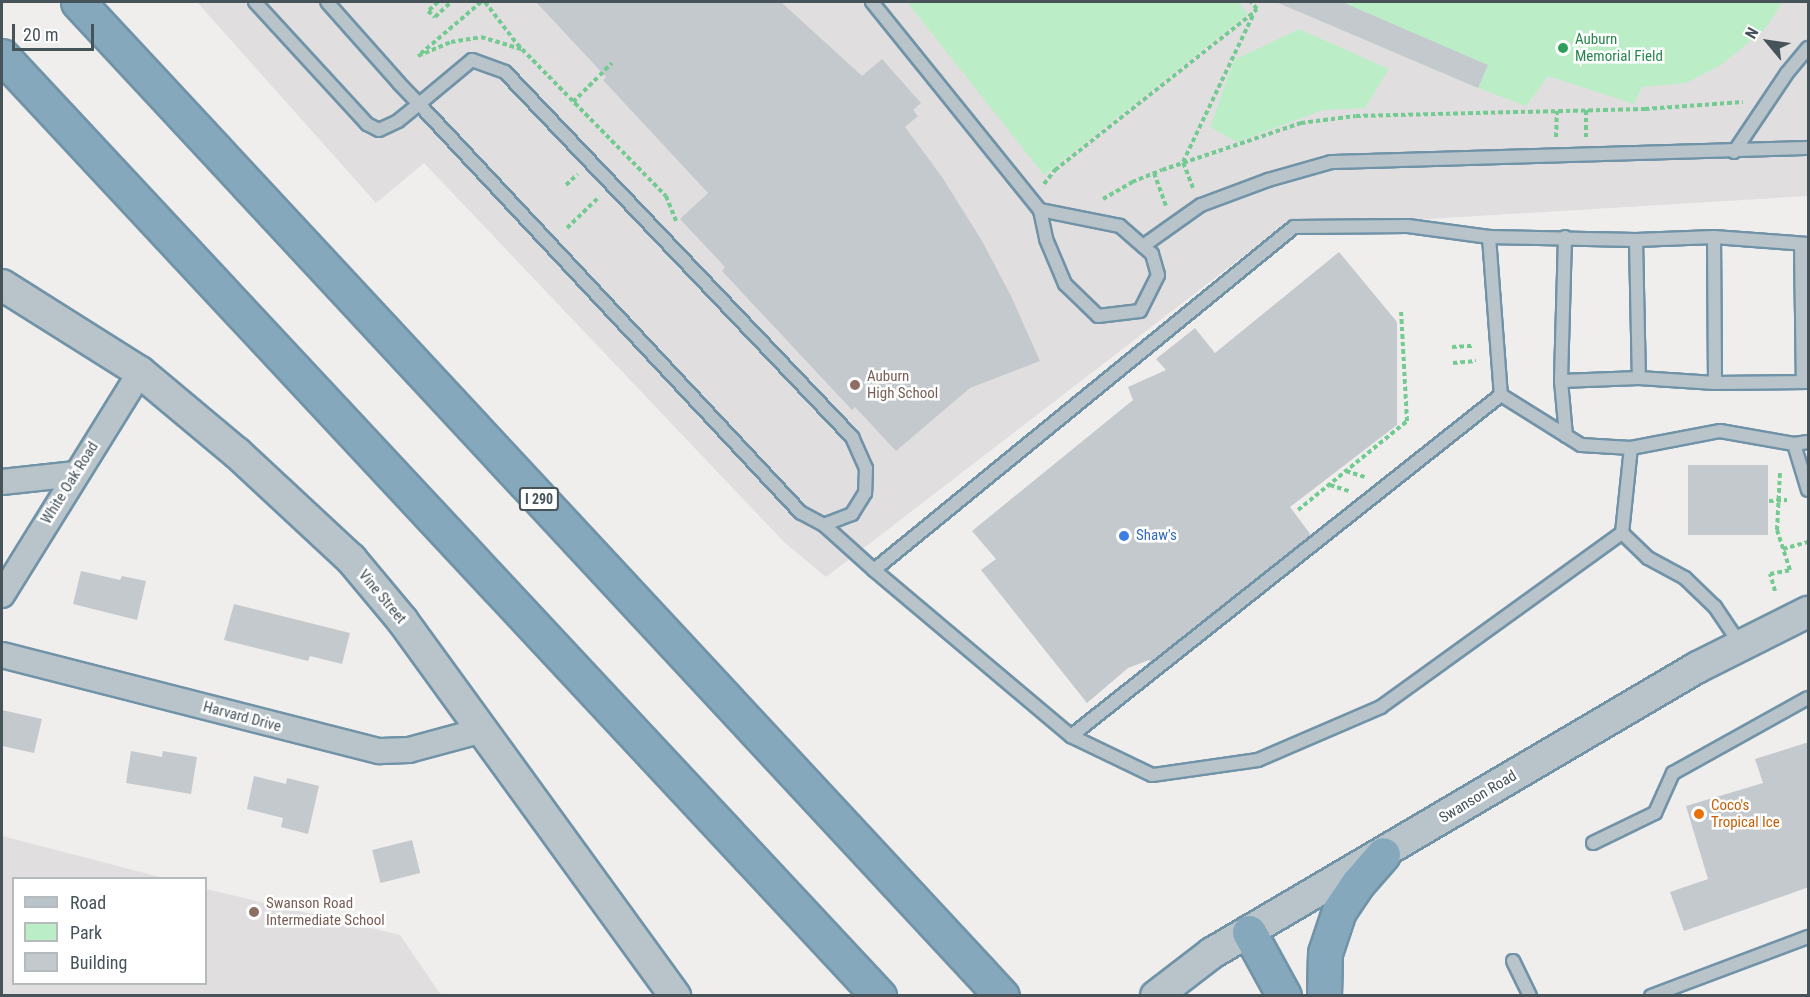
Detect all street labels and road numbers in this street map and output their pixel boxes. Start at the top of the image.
street label: White Oak Road [38,439,102,527]
road number: I 290 [518,488,560,510]
street label: Vine Street [354,566,410,628]
street label: Harvard Drive [201,698,283,736]
street label: Swanson Road [1436,767,1520,827]

